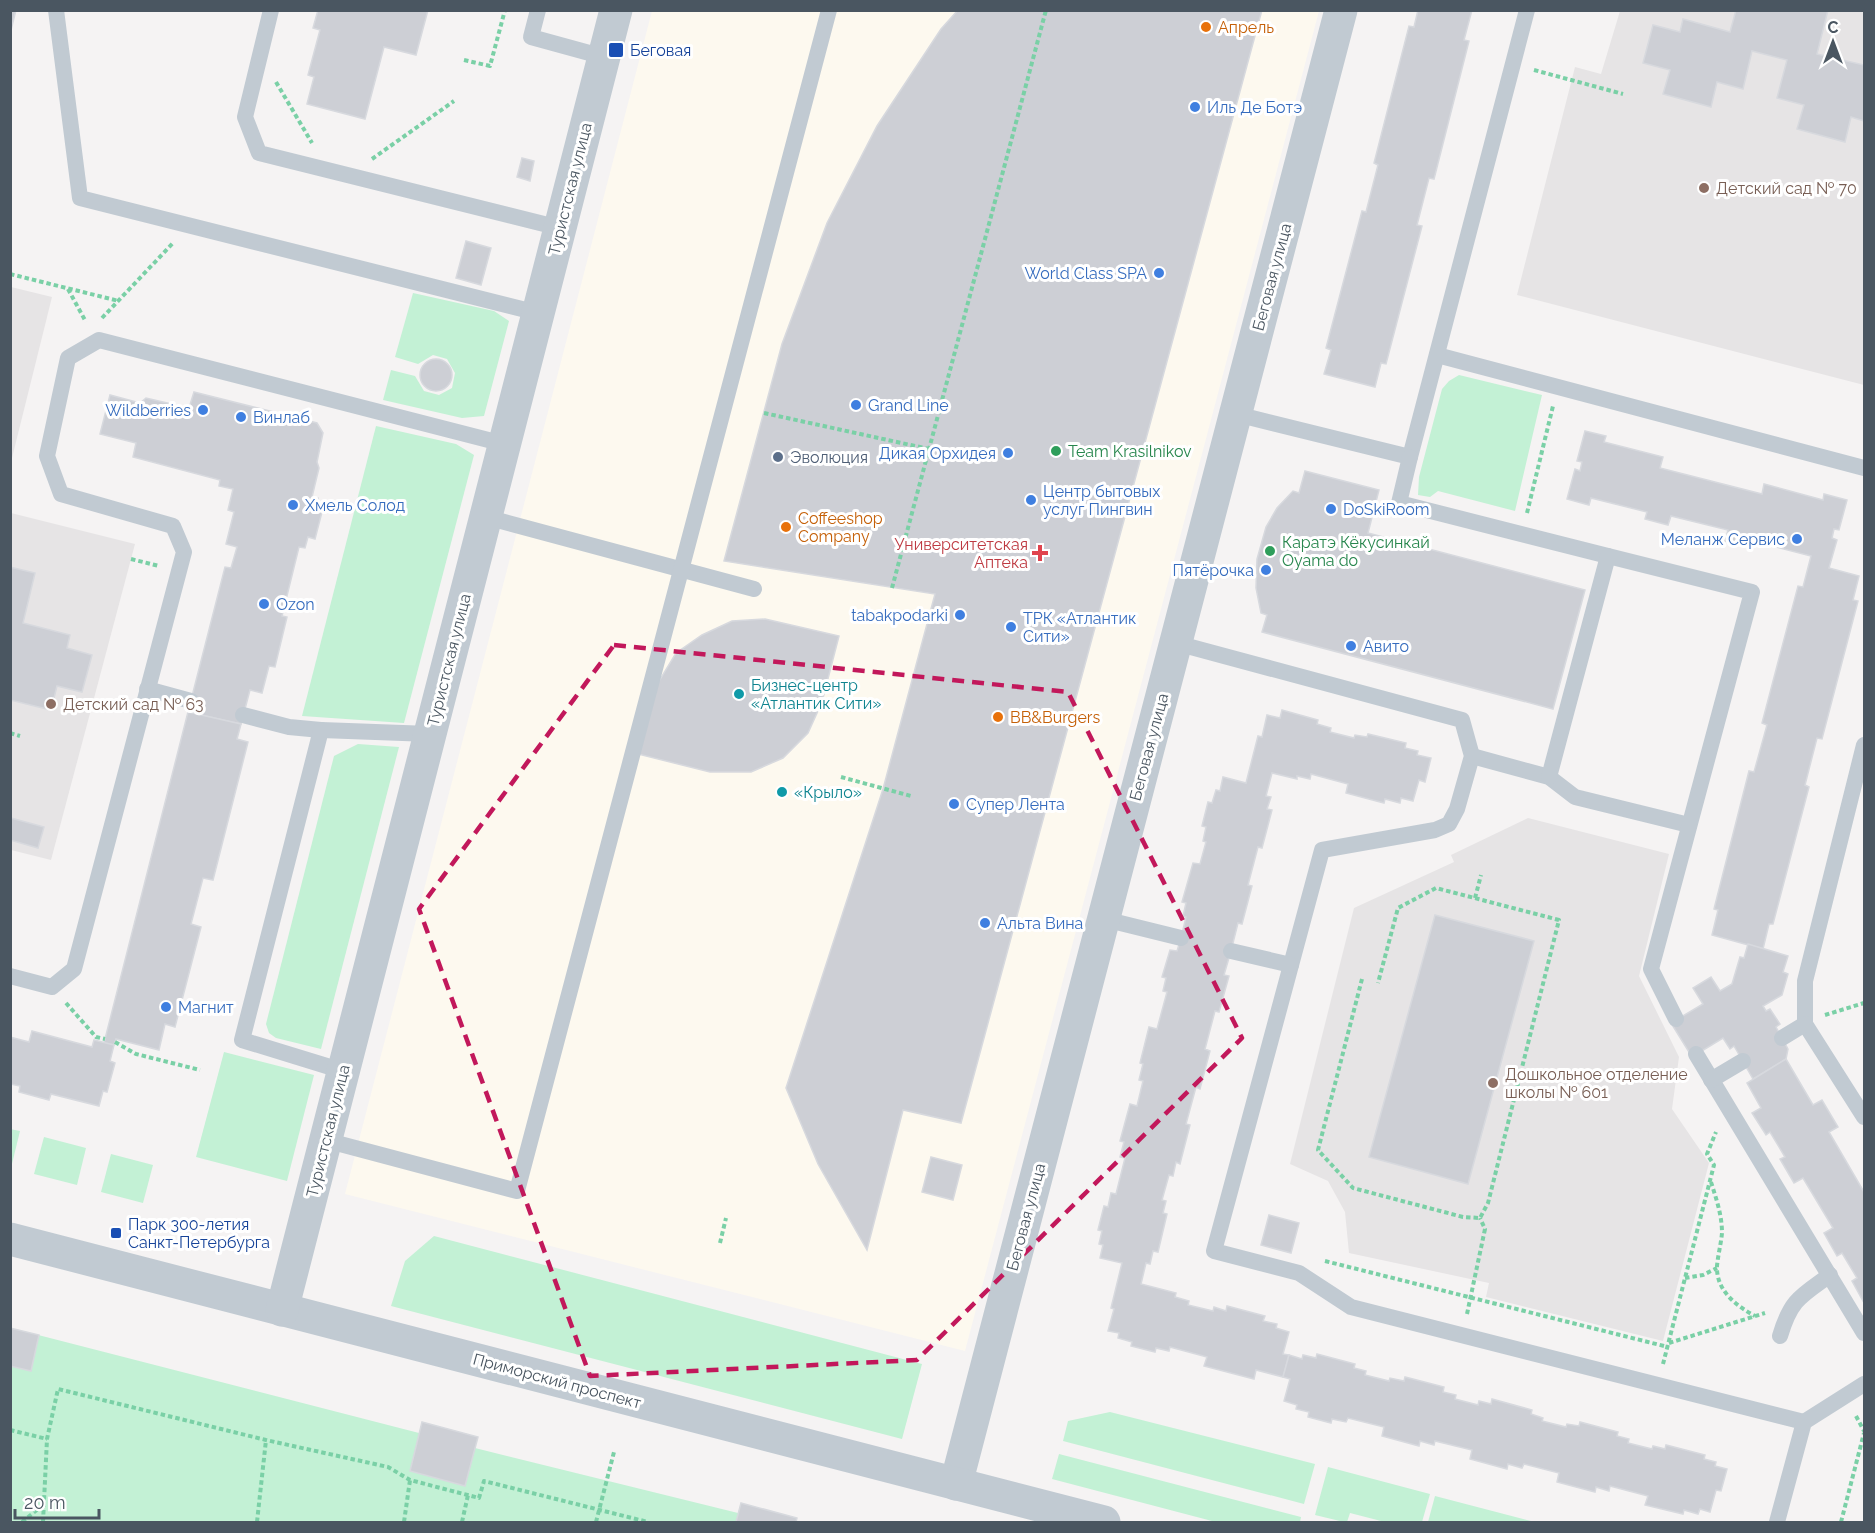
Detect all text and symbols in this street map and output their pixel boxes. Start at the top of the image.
north arrow [1803,12,1863,72]
place label: Апрель [1218,18,1274,37]
text: С [1828,18,1839,37]
marker: Апрель [1199,20,1213,34]
marker: Беговая [607,41,625,59]
place label: Беговая [630,41,691,60]
place label: Иль Де Ботэ [1207,98,1302,117]
marker: Иль Де Ботэ [1188,100,1202,114]
street label: Туристская улица [544,121,596,257]
place label: Детский сад № 70 [1716,179,1857,198]
marker: Детский сад № 70 [1697,181,1711,195]
street label: Беговая улица [1249,221,1295,333]
place label: World Class SPA [1025,264,1147,283]
marker: World Class SPA [1152,266,1166,280]
place label: Grand Line [868,396,949,415]
marker: Grand Line [849,398,863,412]
place label: Wildberries [105,401,191,420]
marker: Wildberries [196,403,210,417]
place label: Винлаб [253,408,310,427]
marker: Винлаб [234,410,248,424]
place label: Team Krasilnikov [1068,442,1192,461]
place label: Дикая Орхидея [879,444,996,463]
marker: Team Krasilnikov [1049,444,1063,458]
marker: Дикая Орхидея [1001,446,1015,460]
place label: Эволюция [790,448,868,467]
marker: Эволюция [771,450,785,464]
place label: Центр бытовых услуг Пингвин [1043,482,1160,519]
marker: Центр бытовых услуг Пингвин [1024,493,1038,507]
place label: Хмель Солод [305,496,405,515]
marker: Хмель Солод [286,498,300,512]
place label: DoSkiRoom [1343,500,1429,519]
marker: DoSkiRoom [1324,502,1338,516]
place label: Coffeeshop Company [798,509,883,546]
marker: Coffeeshop Company [779,520,793,534]
place label: Меланж Сервис [1661,530,1785,549]
marker: Меланж Сервис [1790,532,1804,546]
place label: Каратэ Кёкусинкай Oyama do [1282,533,1430,570]
place label: Университетская Аптека [894,535,1028,572]
marker: Каратэ Кёкусинкай Oyama do [1263,544,1277,558]
marker: Университетская Аптека [1033,546,1047,560]
place label: Пятёрочка [1173,561,1254,580]
marker: Пятёрочка [1259,563,1273,577]
street label: Туристская улица [423,592,475,728]
place label: Ozon [276,595,315,614]
marker: Ozon [257,597,271,611]
place label: tabakpodarki [851,606,948,625]
marker: tabakpodarki [953,608,967,622]
place label: ТРК «Атлантик Сити» [1023,609,1136,646]
marker: ТРК «Атлантик Сити» [1004,620,1018,634]
place label: Авито [1363,637,1409,656]
marker: Авито [1344,639,1358,653]
place label: Бизнес-центр «Атлантик Сити» [751,676,881,713]
marker: Бизнес-центр «Атлантик Сити» [732,687,746,701]
street label: Беговая улица [1126,691,1172,803]
place label: Детский сад № 63 [63,695,204,714]
marker: Детский сад № 63 [44,697,58,711]
place label: BB&Burgers [1010,708,1100,727]
marker: BB&Burgers [991,710,1005,724]
place label: «Крыло» [794,783,862,802]
marker: «Крыло» [775,785,789,799]
place label: Супер Лента [966,795,1065,814]
marker: Супер Лента [947,797,961,811]
place label: Альта Вина [997,914,1083,933]
marker: Альта Вина [978,916,992,930]
place label: Магнит [178,998,234,1017]
marker: Магнит [159,1000,173,1014]
street label: Туристская улица [302,1063,354,1199]
place label: Дошкольное отделение школы № 601 [1505,1065,1688,1102]
marker: Дошкольное отделение школы № 601 [1486,1076,1500,1090]
street label: Беговая улица [1003,1161,1049,1273]
place label: Парк 300-летия Санкт-Петербурга [128,1215,270,1252]
marker: Парк 300-летия Санкт-Петербурга [109,1226,123,1240]
street label: Приморский проспект [471,1349,644,1413]
scale bar [15,1482,99,1520]
text: 20 m [24,1492,66,1513]

